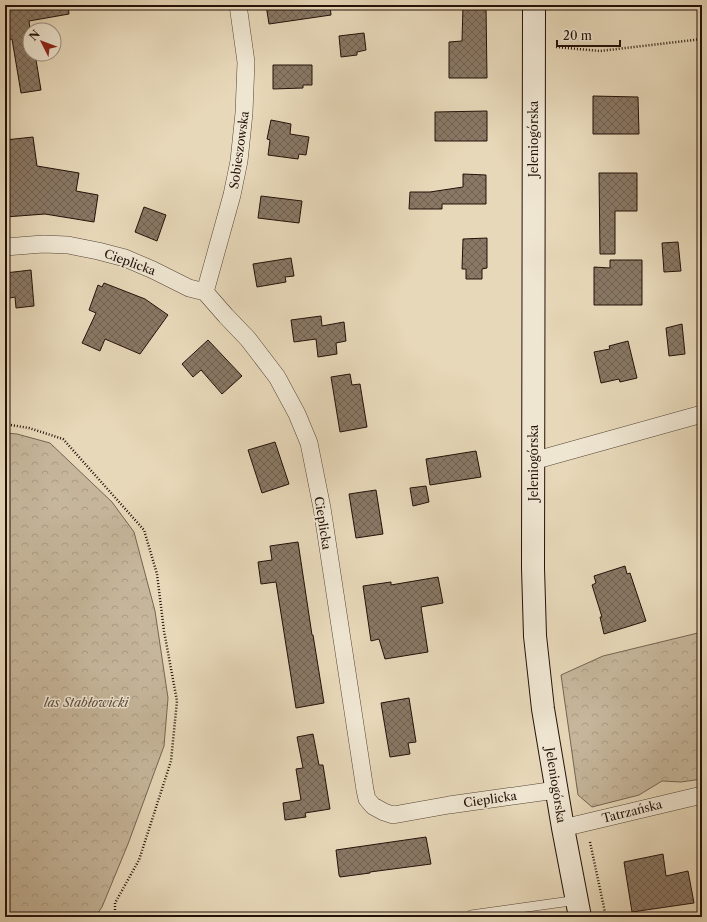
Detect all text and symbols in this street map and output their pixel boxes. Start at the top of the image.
north arrow [22,22,62,62]
scale bar [557,22,620,48]
text: N [26,27,43,44]
text: 20 m [563,28,592,43]
street label: Jeleniogórska [526,100,541,179]
street label: Sobieszowska [226,109,252,190]
street label: Cieplicka [102,246,158,278]
street label: Jeleniogórska [526,424,541,503]
street label: Cieplicka [311,495,335,551]
park label: las Stabłowicki [44,695,129,710]
street label: Jeleniogórska [542,744,569,825]
street label: Cieplicka [462,788,518,810]
street label: Tatrzańska [600,796,664,826]

